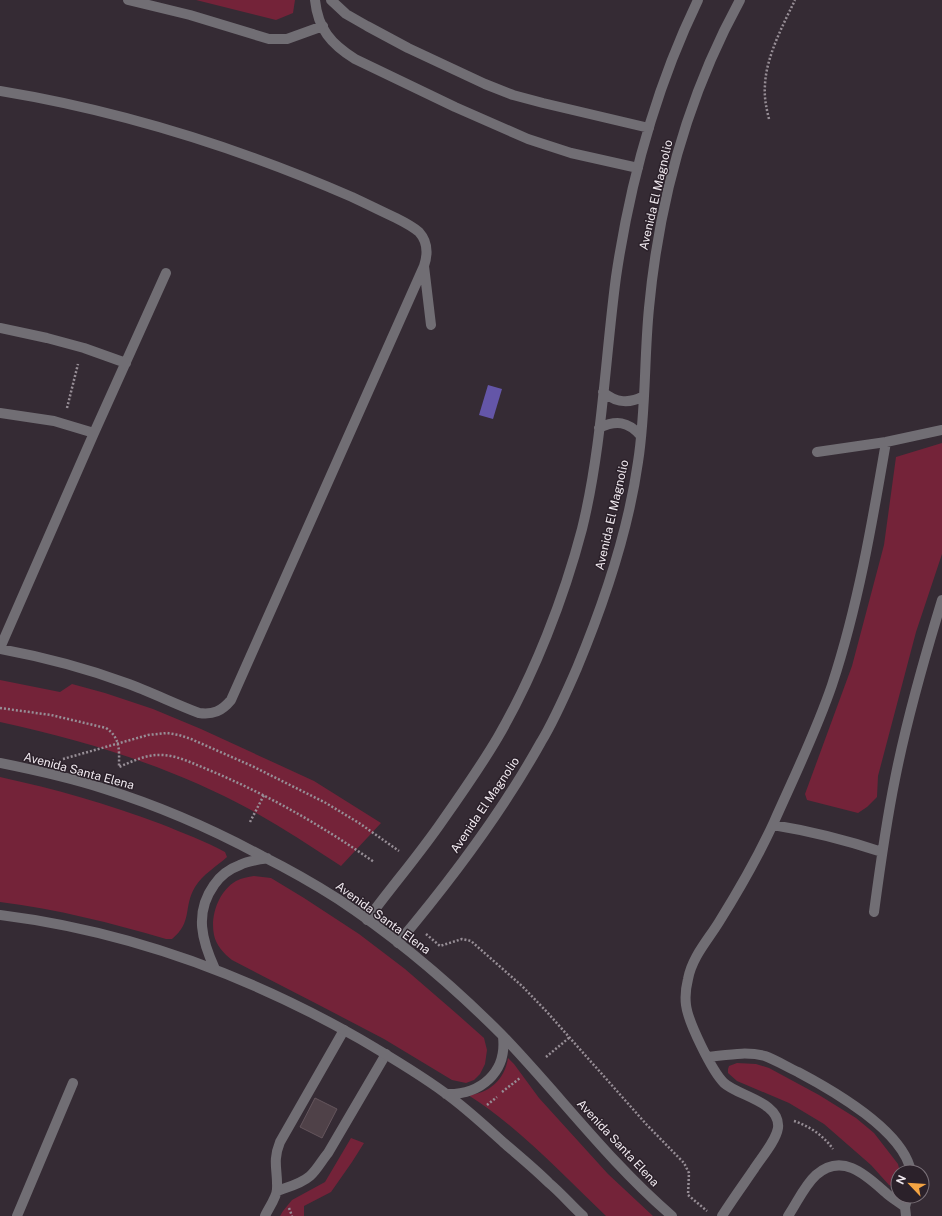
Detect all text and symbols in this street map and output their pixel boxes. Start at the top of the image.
street label: Avenida El Magnolio [637,138,676,251]
street label: Avenida El Magnolio [593,458,632,571]
street label: Avenida Santa Elena [22,750,136,792]
street label: Avenida El Magnolio [448,754,522,856]
street label: Avenida Santa Elena [333,879,433,957]
street label: Avenida Santa Elena [574,1097,662,1189]
north arrow [890,1164,930,1204]
text: N [894,1173,908,1186]

